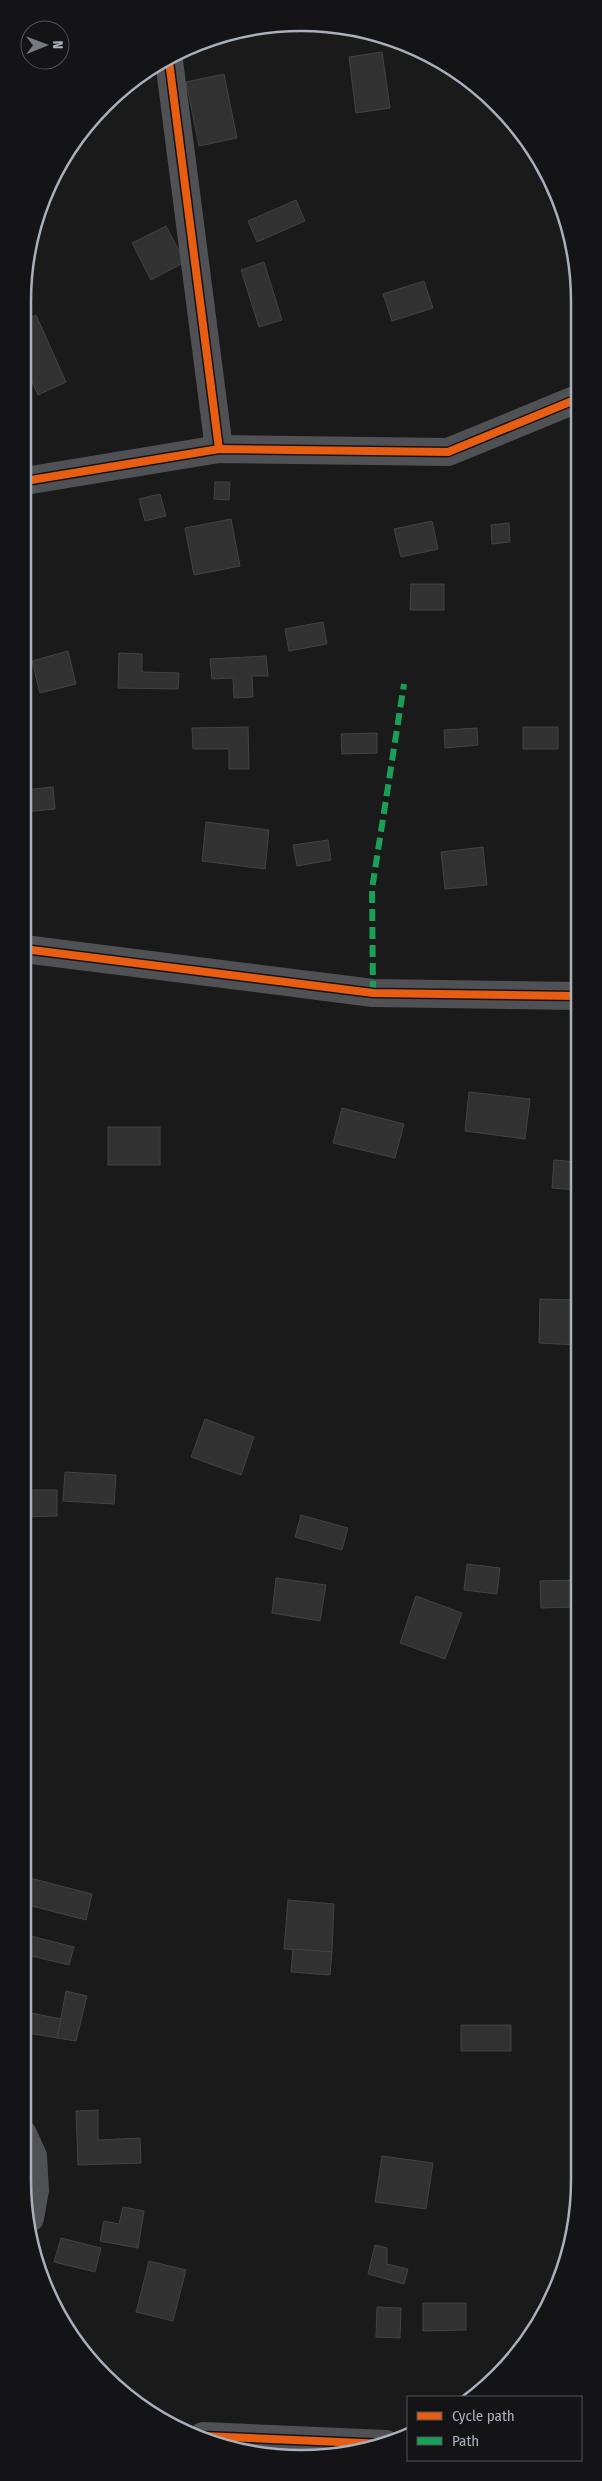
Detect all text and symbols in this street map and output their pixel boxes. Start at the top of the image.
north arrow [20,20,70,70]
text: N [49,40,66,49]
legend [407,2396,582,2461]
text: Cycle path [452,2407,515,2425]
text: Path [452,2432,479,2450]

